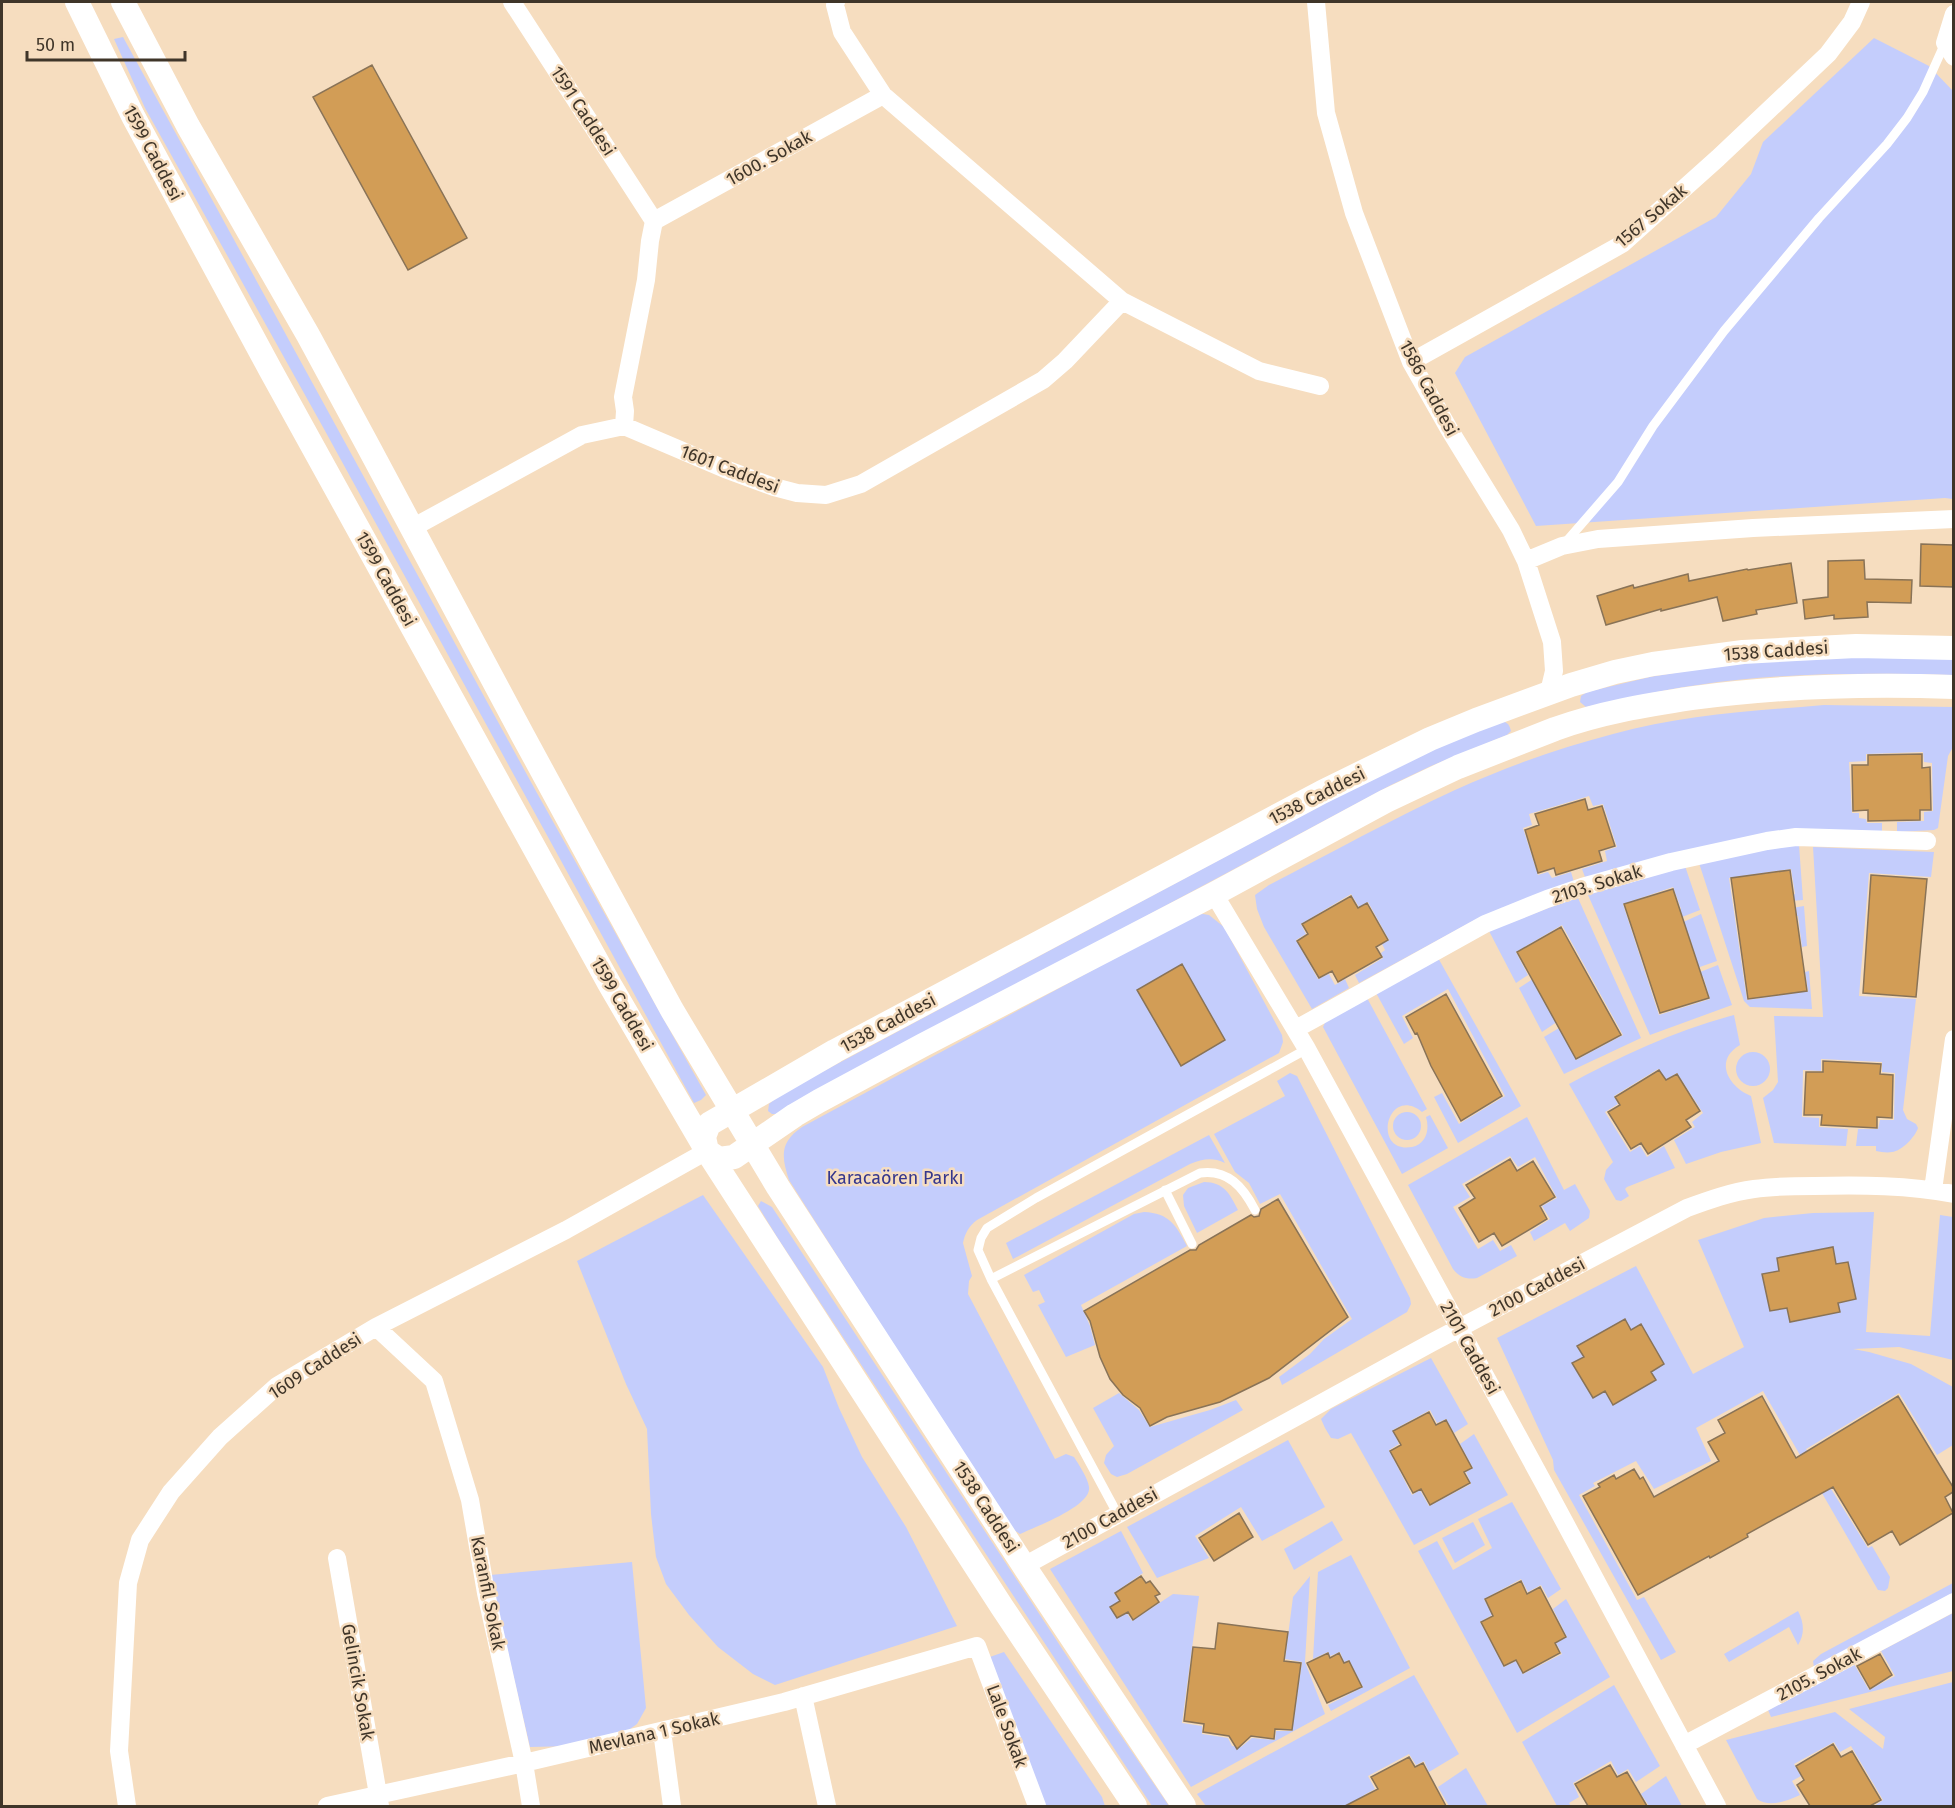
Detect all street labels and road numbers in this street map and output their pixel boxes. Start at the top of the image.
street label: 1591 Caddesi [546,62,620,160]
street label: 1599 Caddesi [119,102,187,204]
street label: 1600. Sokak [722,125,816,191]
street label: 1567 Sokak [1611,179,1692,252]
street label: 1586 Caddesi [1394,336,1464,440]
street label: 1601 Caddesi [677,440,783,498]
street label: 1599 Caddesi [351,528,421,630]
street label: 1538 Caddesi [1723,636,1829,666]
street label: 1538 Caddesi [1265,762,1369,830]
street label: 2103. Sokak [1550,860,1645,908]
street label: 1599 Caddesi [586,953,658,1055]
street label: 1538 Caddesi [837,989,939,1057]
street label: 2100 Caddesi [1485,1252,1589,1322]
street label: 2101 Caddesi [1435,1298,1505,1398]
street label: 1609 Caddesi [265,1328,365,1404]
street label: 1538 Caddesi [948,1457,1024,1557]
street label: 2100 Caddesi [1058,1483,1162,1553]
street label: Karanfil Sokak [466,1534,510,1653]
street label: Gelincik Sokak [337,1622,379,1743]
street label: 2105. Sokak [1773,1642,1866,1705]
street label: Lale Sokak [982,1682,1032,1771]
street label: Mevlana 1 Sokak [586,1707,722,1759]

